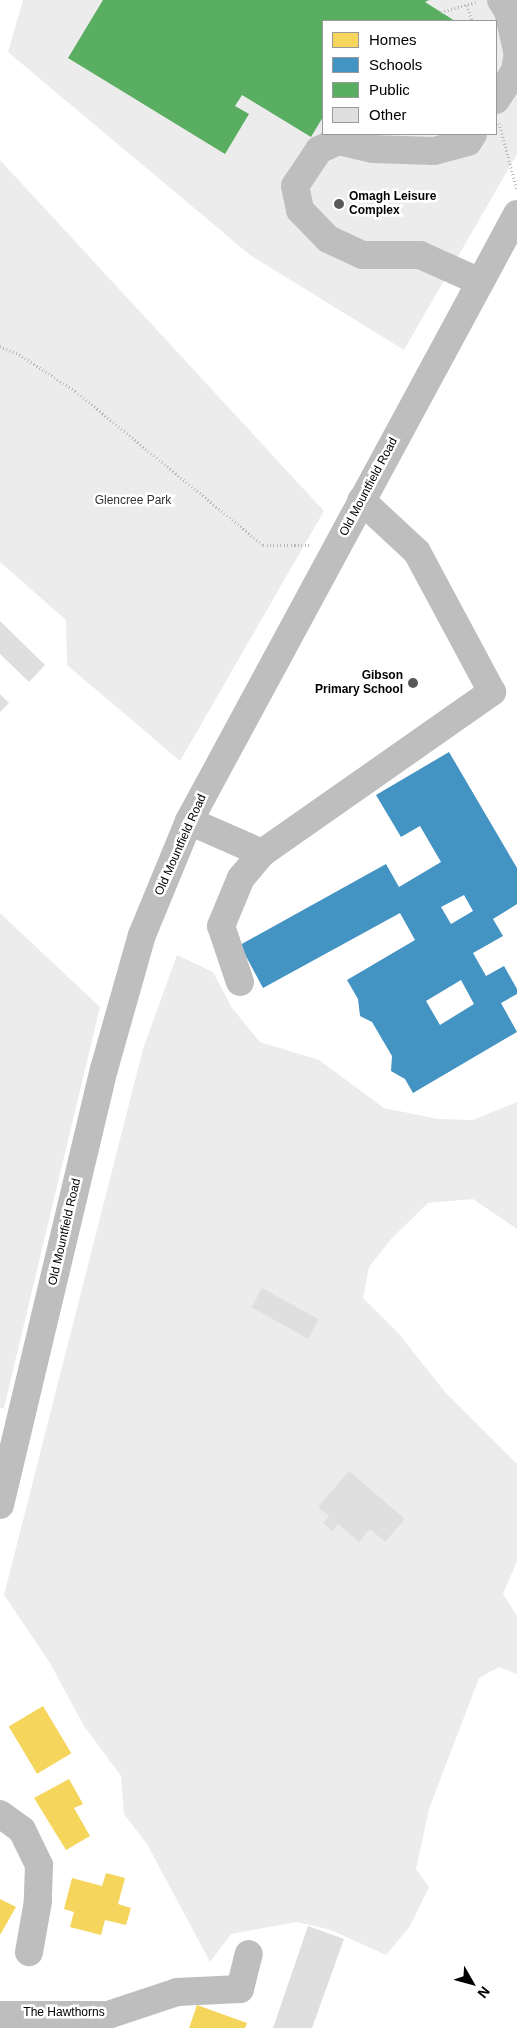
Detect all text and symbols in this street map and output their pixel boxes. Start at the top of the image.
legend [322,20,497,135]
text: Homes [369,31,417,48]
text: Schools [369,56,422,73]
text: Public [369,81,410,98]
text: Other [369,106,407,123]
place label: Omagh Leisure Complex [349,190,436,218]
marker: Omagh Leisure Complex [333,198,345,210]
street label: Old Mountfield Road [337,435,401,539]
park label: Glencree Park [95,494,171,508]
place label: Gibson Primary School [315,669,403,697]
marker: Gibson Primary School [407,677,419,689]
street label: Old Mountfield Road [152,792,210,898]
street label: Old Mountfield Road [46,1177,84,1287]
north arrow [447,1958,497,2008]
text: N [474,1983,493,2001]
street label: The Hawthorns [23,2006,105,2020]

